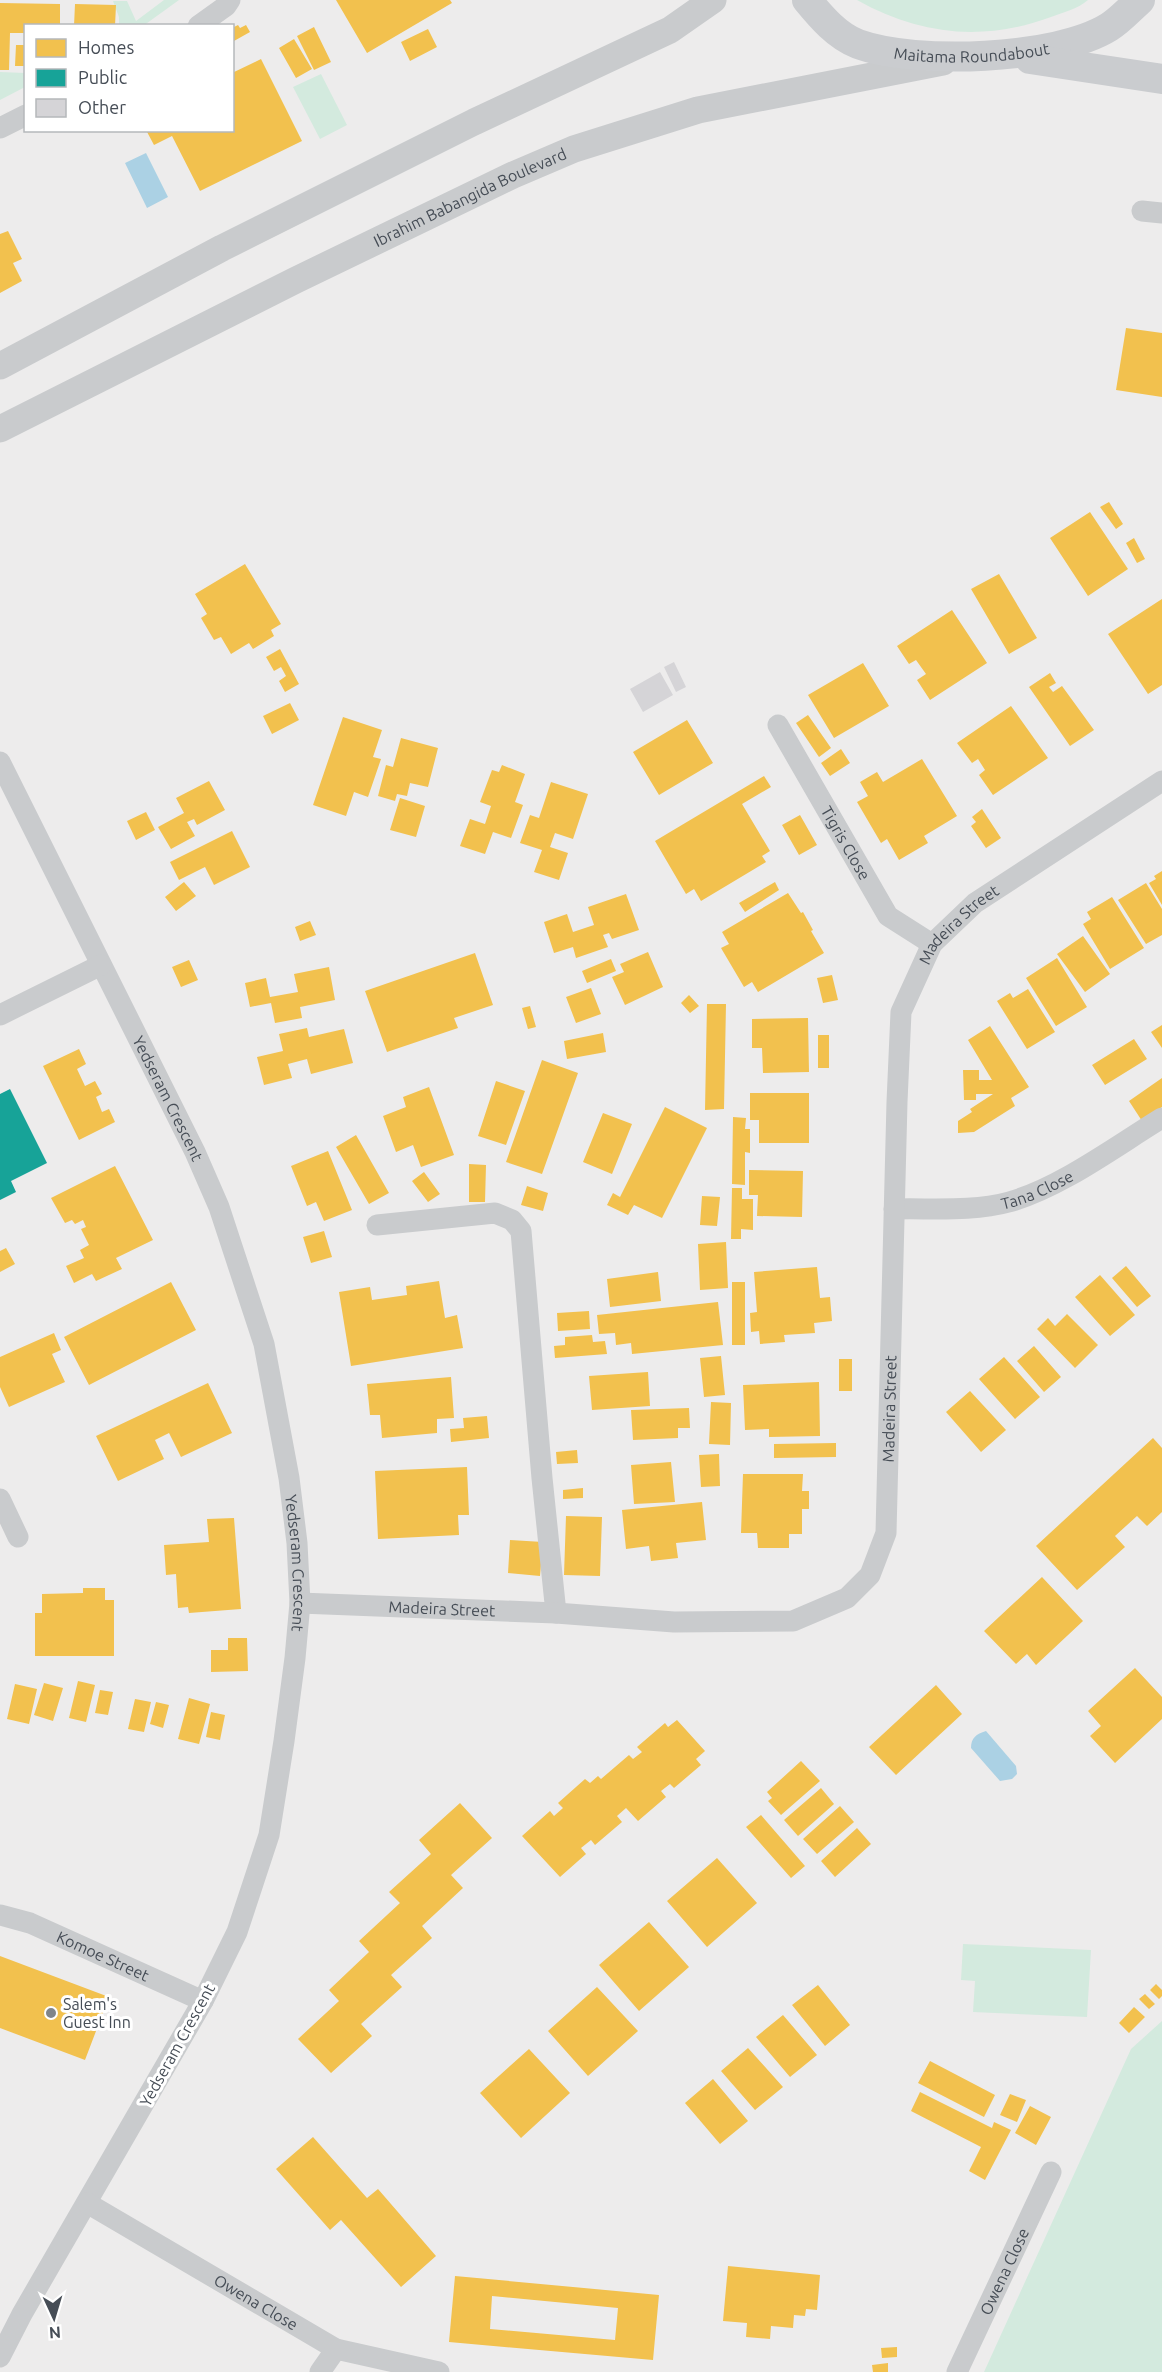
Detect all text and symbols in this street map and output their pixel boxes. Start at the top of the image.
legend [24,24,234,132]
text: Homes [78,37,135,57]
street label: Maitama Roundabout [893,39,1051,66]
text: Public [78,67,127,87]
text: Other [78,97,126,117]
street label: Ibrahim Babangida Boulevard [370,144,569,250]
street label: Tigris Close [818,803,874,883]
street label: Madeira Street [915,881,1003,967]
street label: Yedseram Crescent [129,1033,207,1164]
street label: Tana Close [999,1166,1076,1213]
street label: Madeira Street [879,1354,900,1462]
street label: Yedseram Crescent [282,1493,309,1633]
street label: Madeira Street [388,1597,496,1620]
street label: Komoe Street [54,1927,153,1985]
street label: Yedseram Crescent [136,1980,219,2110]
place label: Salem's Guest Inn [63,1995,131,2031]
marker: Salem's Guest Inn [44,2006,58,2020]
street label: Owena Close [976,2225,1032,2318]
street label: Owena Close [211,2271,301,2334]
north arrow [24,2288,84,2348]
text: N [48,2324,62,2342]

